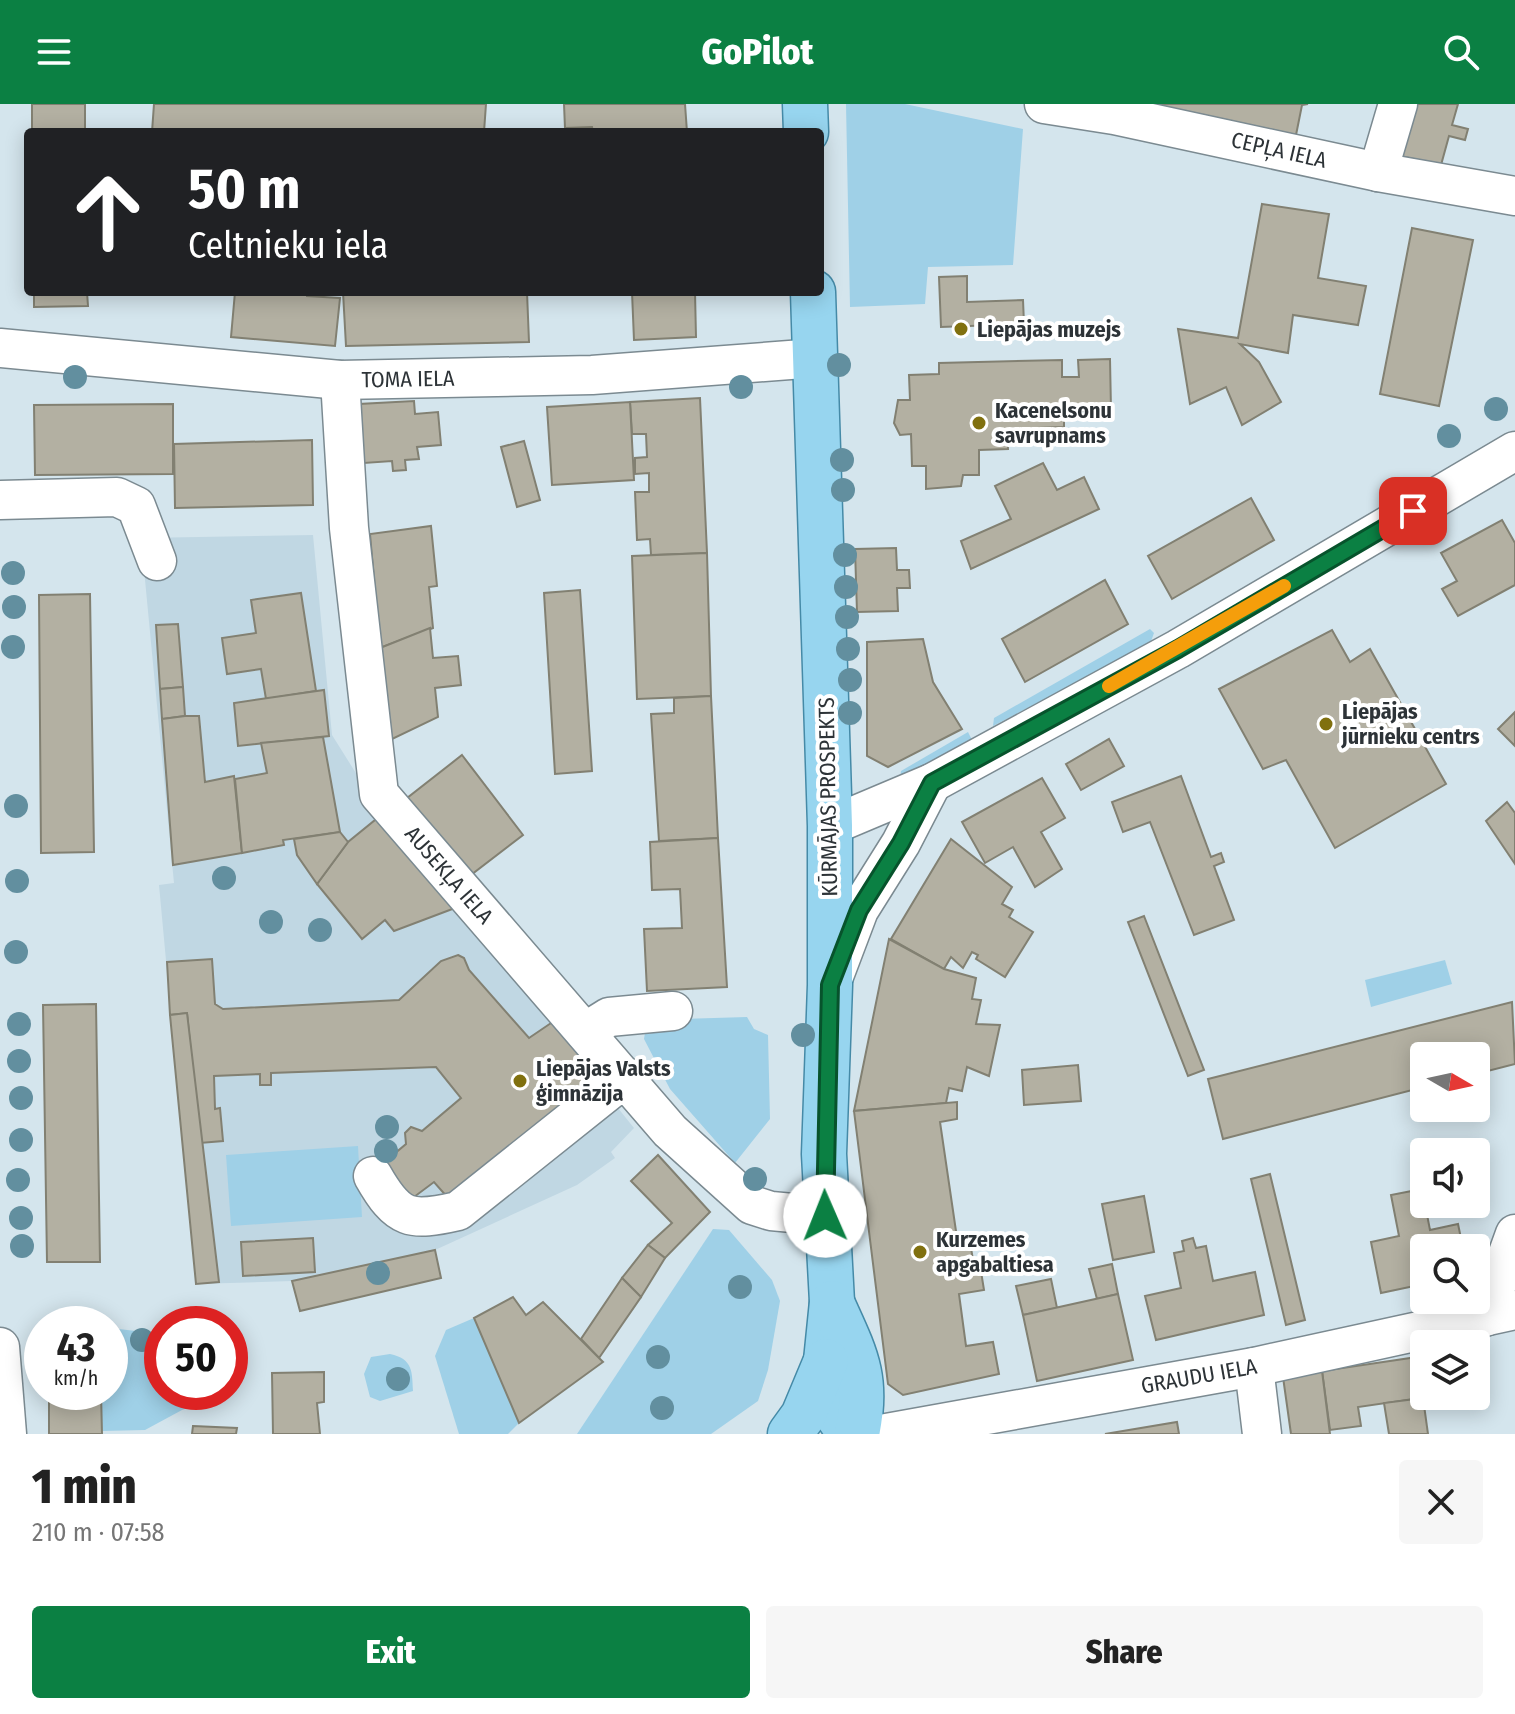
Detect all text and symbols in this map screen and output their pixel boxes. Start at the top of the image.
icon: menu [32,30,76,74]
text: GoPilot [702,30,813,74]
icon: search [1439,30,1483,74]
street label: CEPĻA IELA [1229,126,1330,175]
text: 50 m [188,156,300,223]
icon: ahead [56,160,160,264]
text: Celtnieku iela [188,224,388,268]
place label: Liepājas muzejs [977,316,1121,343]
marker: Liepājas muzejs [952,320,970,338]
street label: TOMA IELA [361,365,455,393]
place label: Kacenelsonu savrupnams [995,397,1112,449]
marker: Kacenelsonu savrupnams [970,414,988,432]
pin [1379,477,1447,545]
icon: arrive [1391,489,1435,533]
street label: KŪRMĀJAS PROSPEKTS [813,697,843,897]
place label: Liepājas jūrnieku centrs [1340,698,1480,750]
marker: Liepājas jūrnieku centrs [1317,715,1335,733]
street label: AUSEKĻA IELA [398,821,499,930]
north arrow [1410,1042,1490,1122]
map controls [1410,1042,1490,1410]
place label: Liepājas Valsts ģimnāzija [536,1055,671,1107]
marker: Liepājas Valsts ģimnāzija [511,1072,529,1090]
button: sound [1410,1138,1490,1218]
position arrow [783,1174,867,1258]
place label: Kurzemes apgabaltiesa [936,1226,1054,1278]
button: search [1410,1234,1490,1314]
marker: Kurzemes apgabaltiesa [911,1243,929,1261]
speed limit sign: 50 [144,1306,248,1410]
text: 43 [56,1324,96,1372]
button: layers [1410,1330,1490,1410]
street label: GRAUDU IELA [1139,1352,1259,1399]
text: km/h [54,1366,98,1390]
text: 1 min [32,1458,136,1516]
button: close [1399,1460,1483,1544]
text: 210 m · 07:58 [32,1517,165,1548]
button: Exit [32,1606,750,1698]
button: Share [766,1606,1483,1698]

